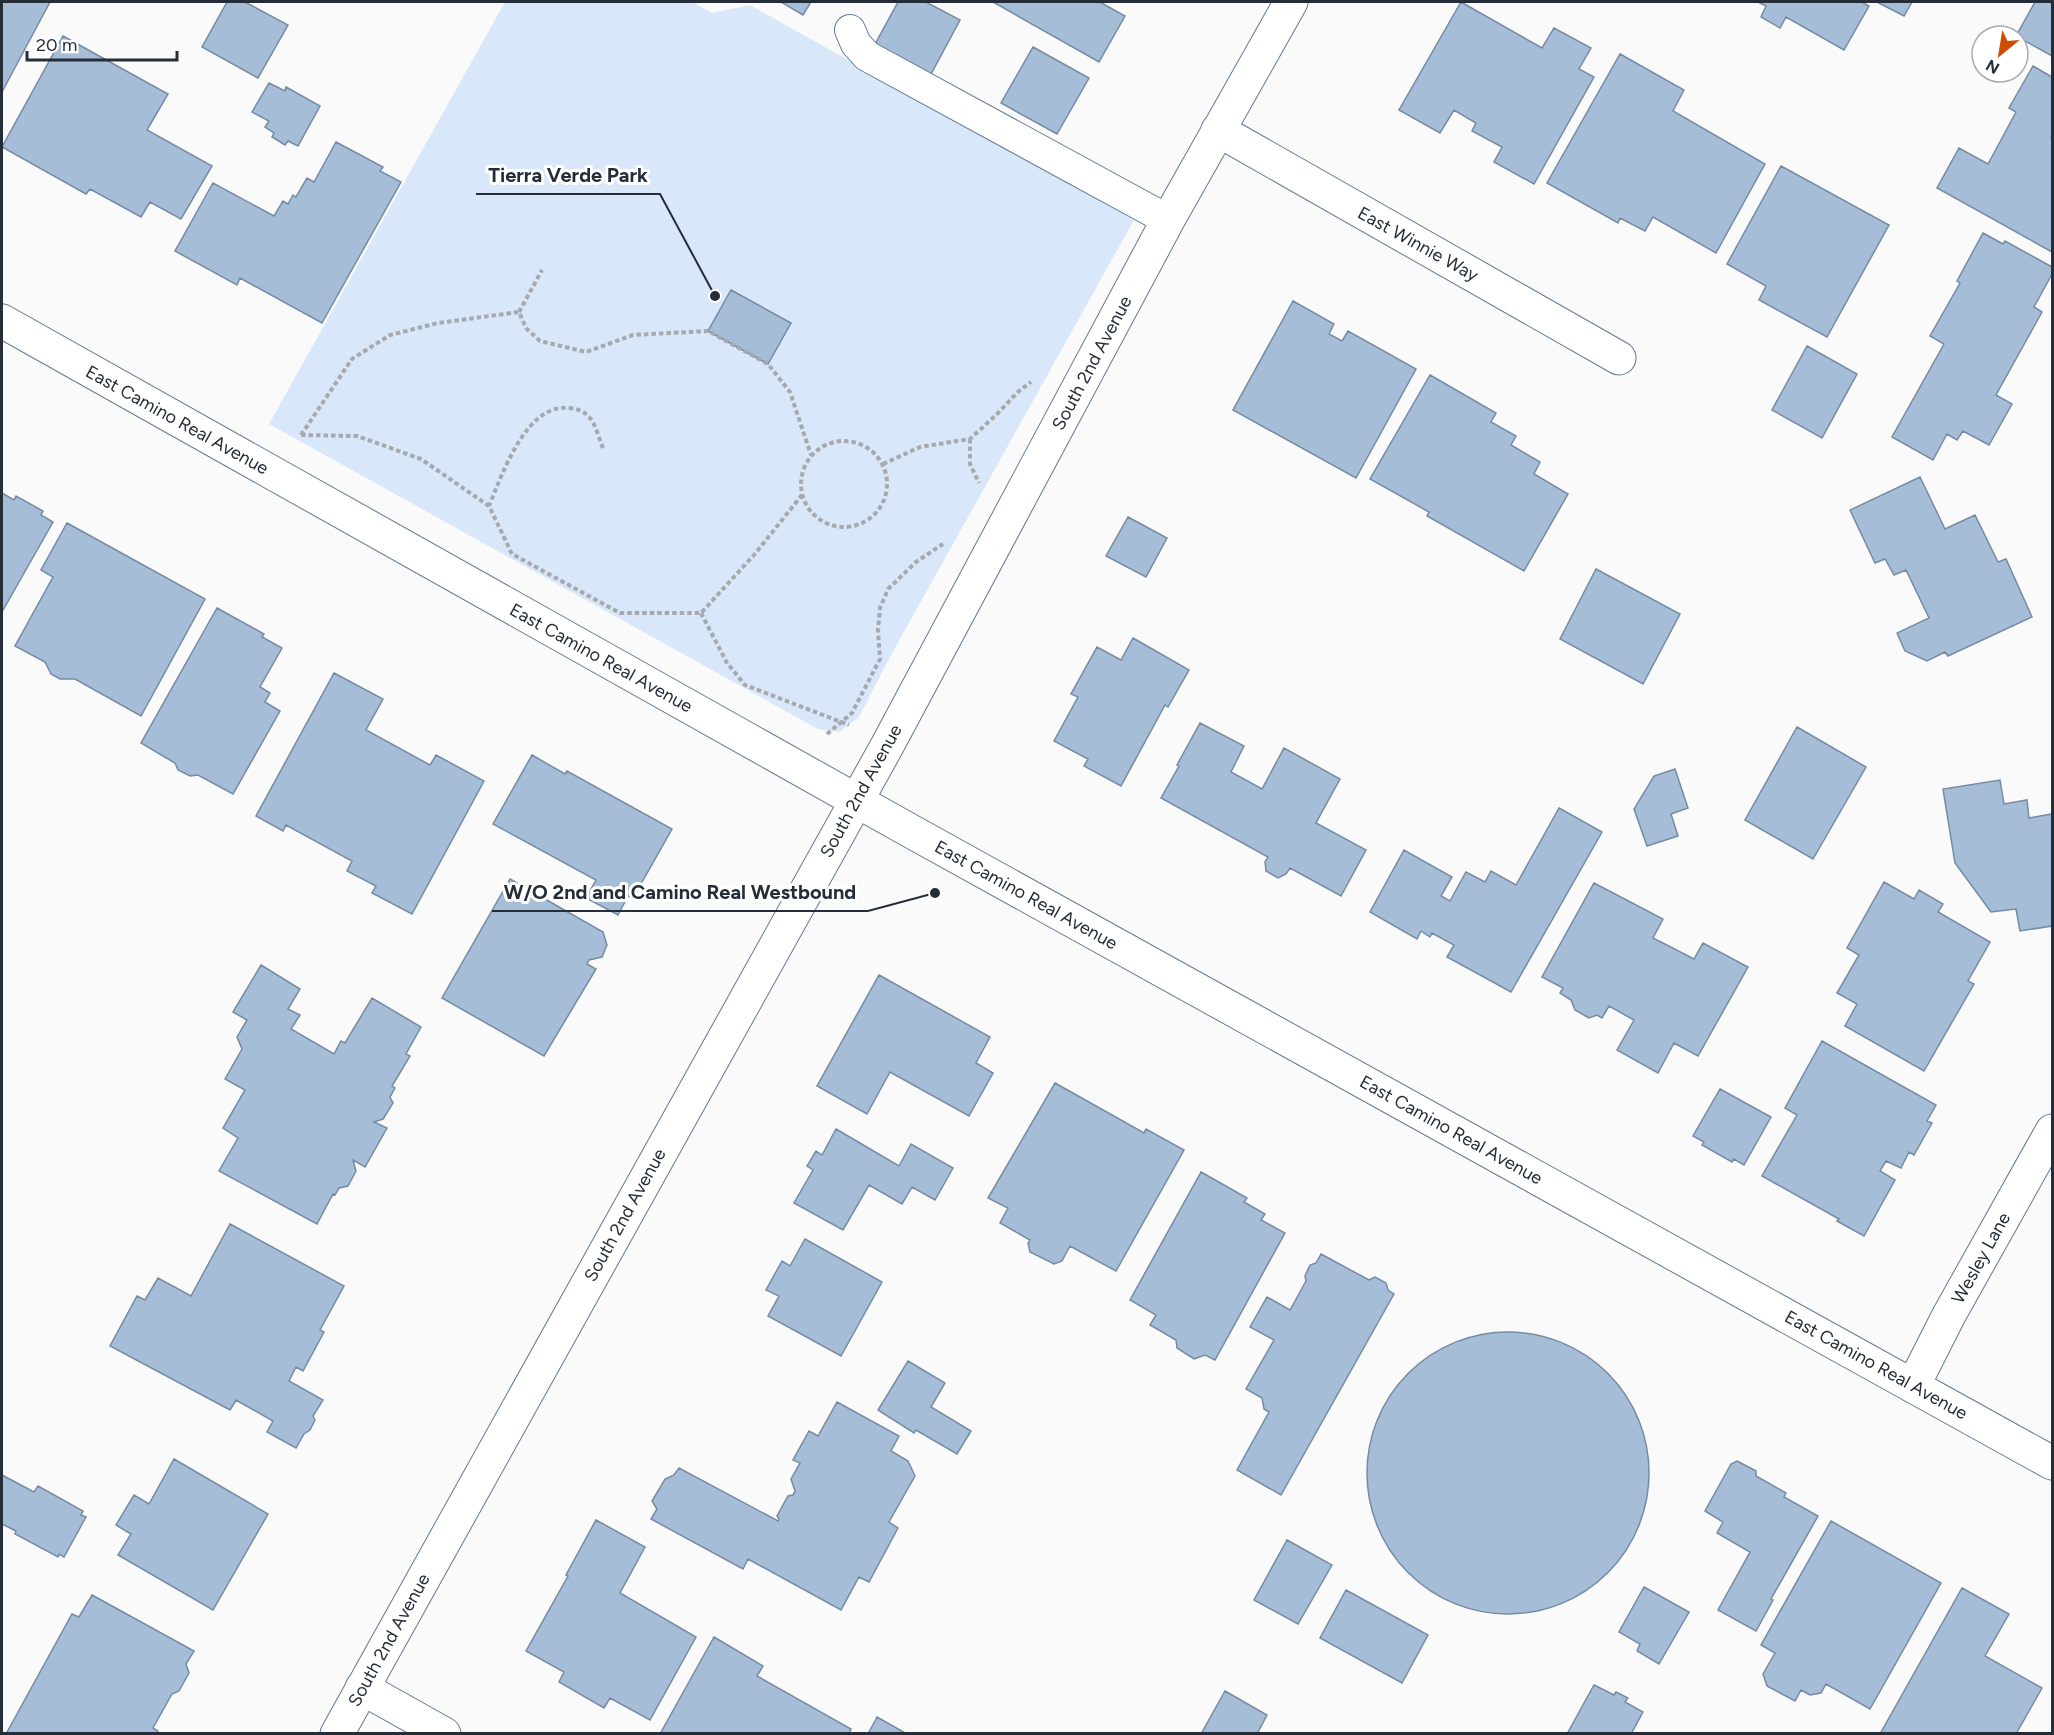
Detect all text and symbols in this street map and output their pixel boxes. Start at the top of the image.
scale bar [27,24,177,62]
north arrow [1970,24,2030,84]
text: 20 m [36,34,77,56]
text: N [1983,55,2003,78]
callout: Tierra Verde Park [476,156,660,194]
text: Tierra Verde Park [488,163,648,187]
street label: East Winnie Way [1354,202,1483,286]
street label: South 2nd Avenue [1047,292,1137,434]
street label: East Camino Real Avenue [82,361,272,480]
street label: East Camino Real Avenue [506,599,696,718]
street label: South 2nd Avenue [815,720,907,861]
street label: East Camino Real Avenue [931,836,1121,955]
callout: W/O 2nd and Camino Real Westbound [492,873,868,911]
text: W/O 2nd and Camino Real Westbound [504,880,856,904]
street label: East Camino Real Avenue [1356,1071,1546,1190]
street label: South 2nd Avenue [579,1144,671,1285]
street label: Wesley Lane [1947,1209,2015,1307]
street label: East Camino Real Avenue [1781,1306,1971,1425]
street label: South 2nd Avenue [343,1569,435,1710]

